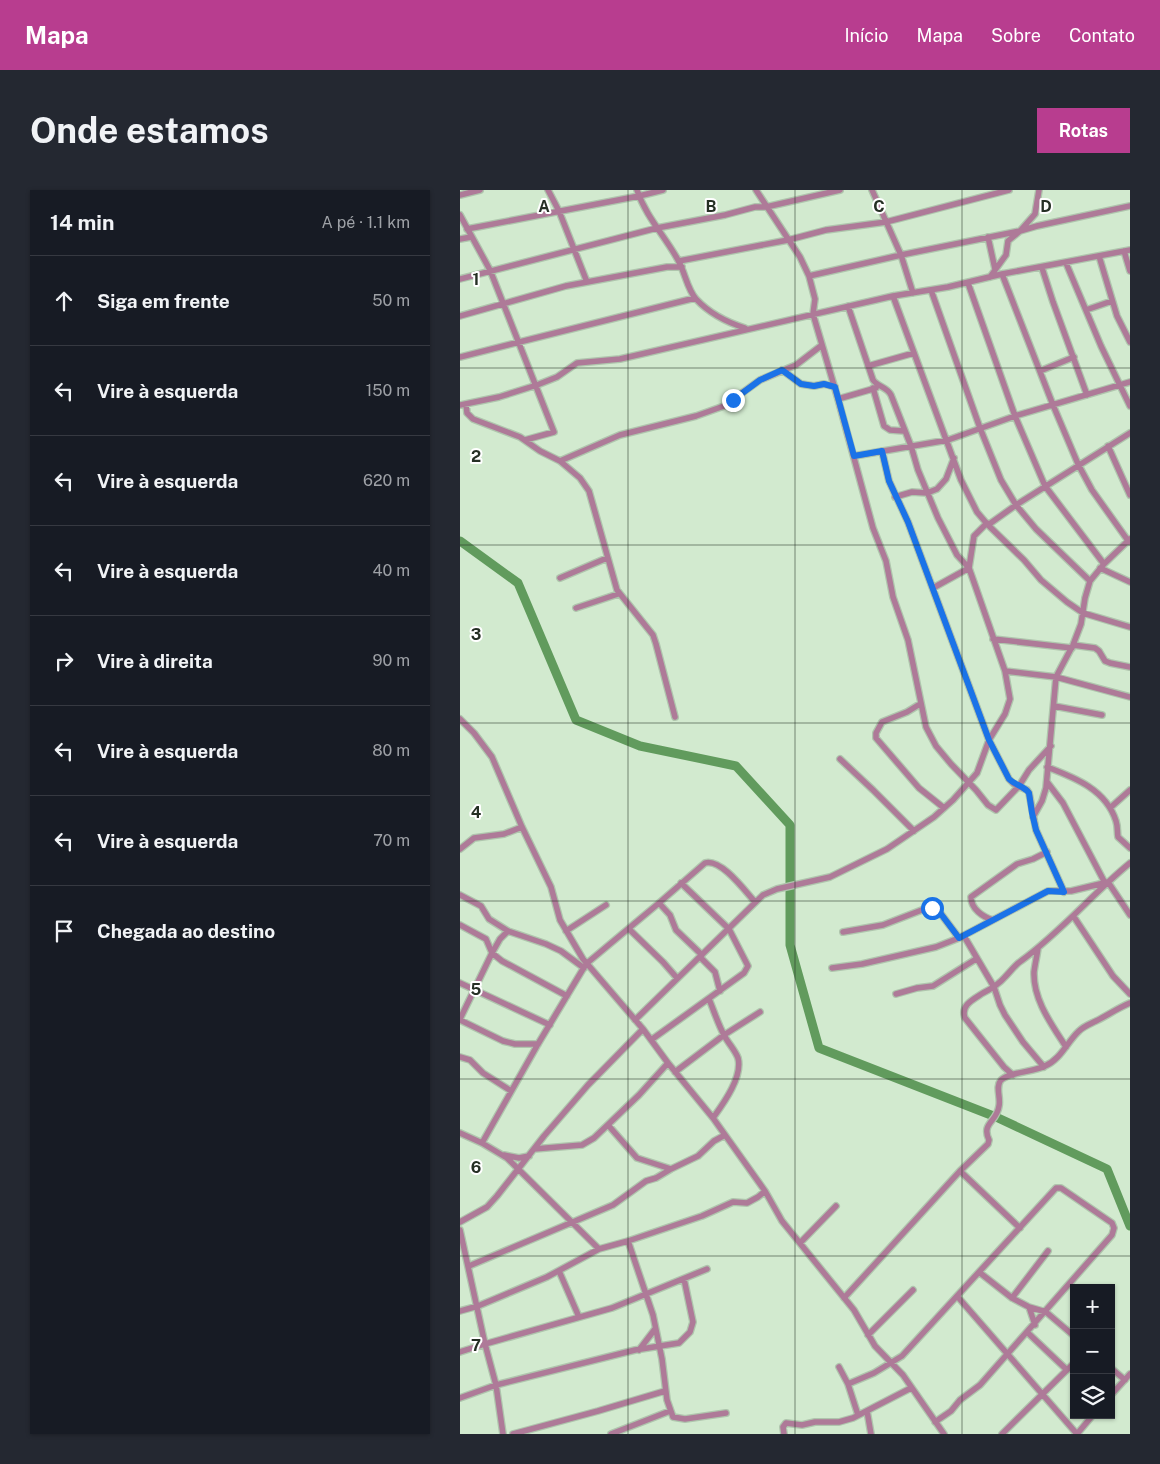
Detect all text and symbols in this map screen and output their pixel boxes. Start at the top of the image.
text: Mapa [25,21,89,49]
text: Início [844,25,889,46]
text: Mapa [917,25,963,46]
text: Sobre [991,25,1041,46]
text: Contato [1069,25,1135,46]
button: Rotas [1037,108,1130,153]
text: Onde estamos [30,110,269,151]
text: A [538,197,550,216]
text: B [706,197,717,216]
text: C [873,197,885,216]
text: D [1040,197,1052,216]
text: 14 min [50,210,114,235]
text: A pé · 1.1 km [322,213,410,232]
text: 1 [473,270,479,289]
icon: ahead [50,287,78,315]
text: Siga em frente [97,290,230,312]
text: 50 m [372,291,410,310]
icon: left [50,377,78,405]
text: Vire à esquerda [97,380,238,402]
text: 150 m [366,381,410,400]
route end [722,389,745,412]
text: 2 [471,447,481,466]
icon: left [50,467,78,495]
text: Vire à esquerda [97,470,238,492]
text: 620 m [363,471,410,490]
icon: left [50,557,78,585]
text: Vire à esquerda [97,560,238,582]
text: 40 m [372,561,410,580]
text: 3 [471,625,481,644]
icon: right [50,647,78,675]
text: Vire à direita [97,650,213,672]
text: 90 m [373,651,410,670]
icon: left [50,737,78,765]
text: Vire à esquerda [97,740,238,762]
text: 80 m [372,741,410,760]
text: 4 [471,803,482,822]
icon: left [50,827,78,855]
text: Vire à esquerda [97,830,238,852]
text: 70 m [373,831,410,850]
route start [921,897,944,920]
icon: arrive [50,917,78,945]
text: Chegada ao destino [97,920,275,942]
text: 5 [471,980,482,999]
text: 6 [471,1158,481,1177]
map controls [1070,1284,1115,1419]
button: + [1070,1284,1115,1329]
button: − [1070,1329,1115,1374]
text: 7 [471,1336,481,1355]
button: layers [1070,1374,1115,1419]

